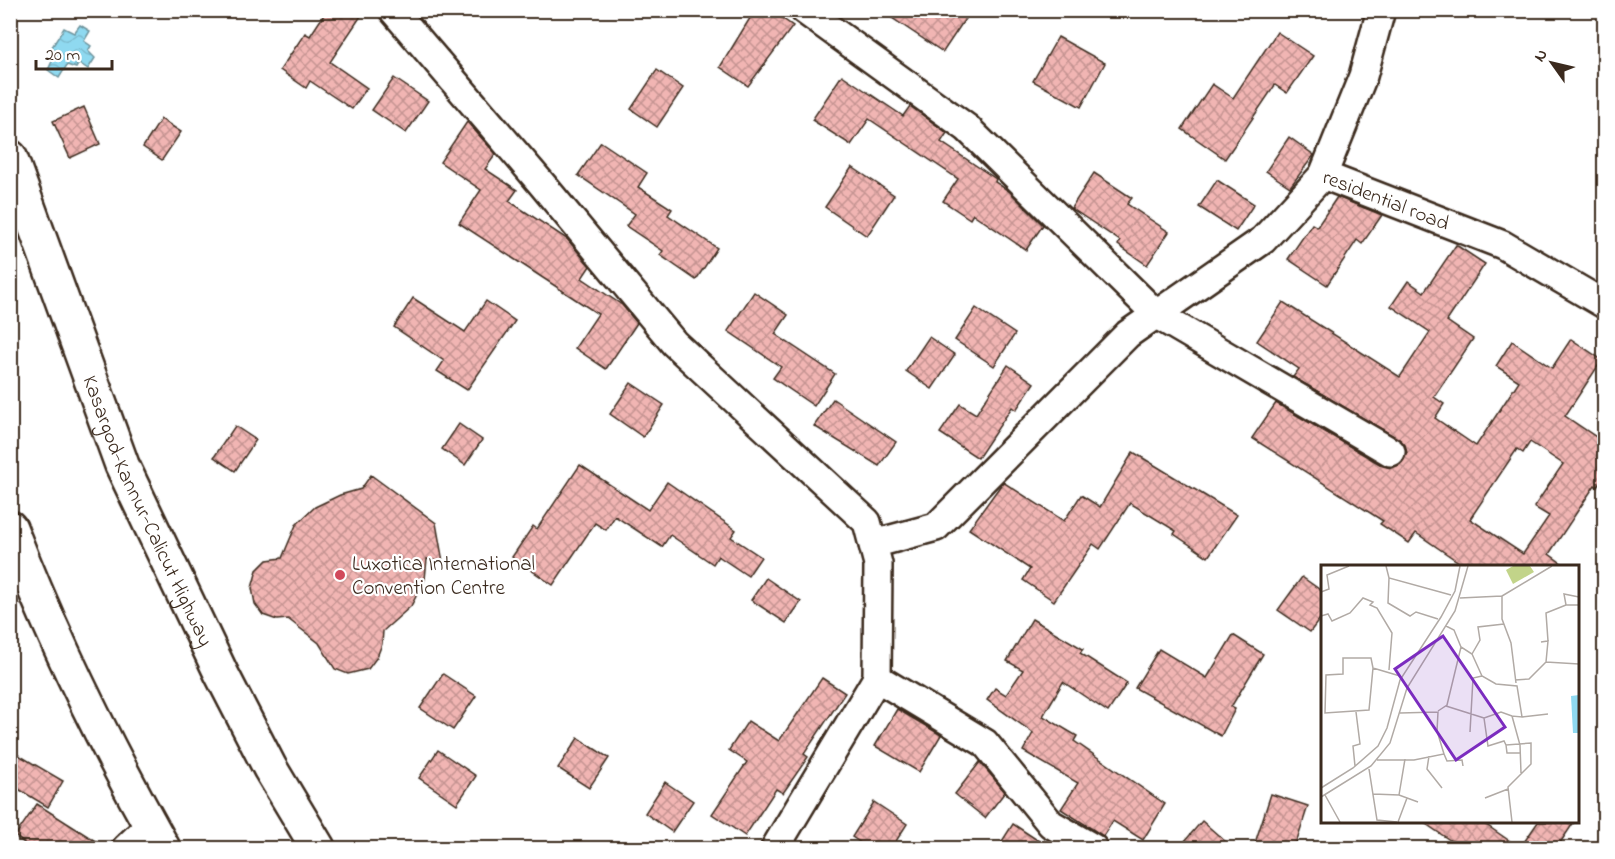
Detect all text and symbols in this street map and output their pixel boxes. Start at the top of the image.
scale bar [36,33,112,71]
north arrow [1522,33,1582,93]
text: 20 m [45,43,80,69]
text: N [1528,44,1554,67]
street label: residential road [1318,163,1453,240]
street label: Kasargod-Kannur-Calicut Highway [74,372,219,653]
place label: Luxotica International Convention Centre [352,550,535,604]
inset map [1321,565,1579,823]
marker: Luxotica International Convention Centre [333,568,347,582]

